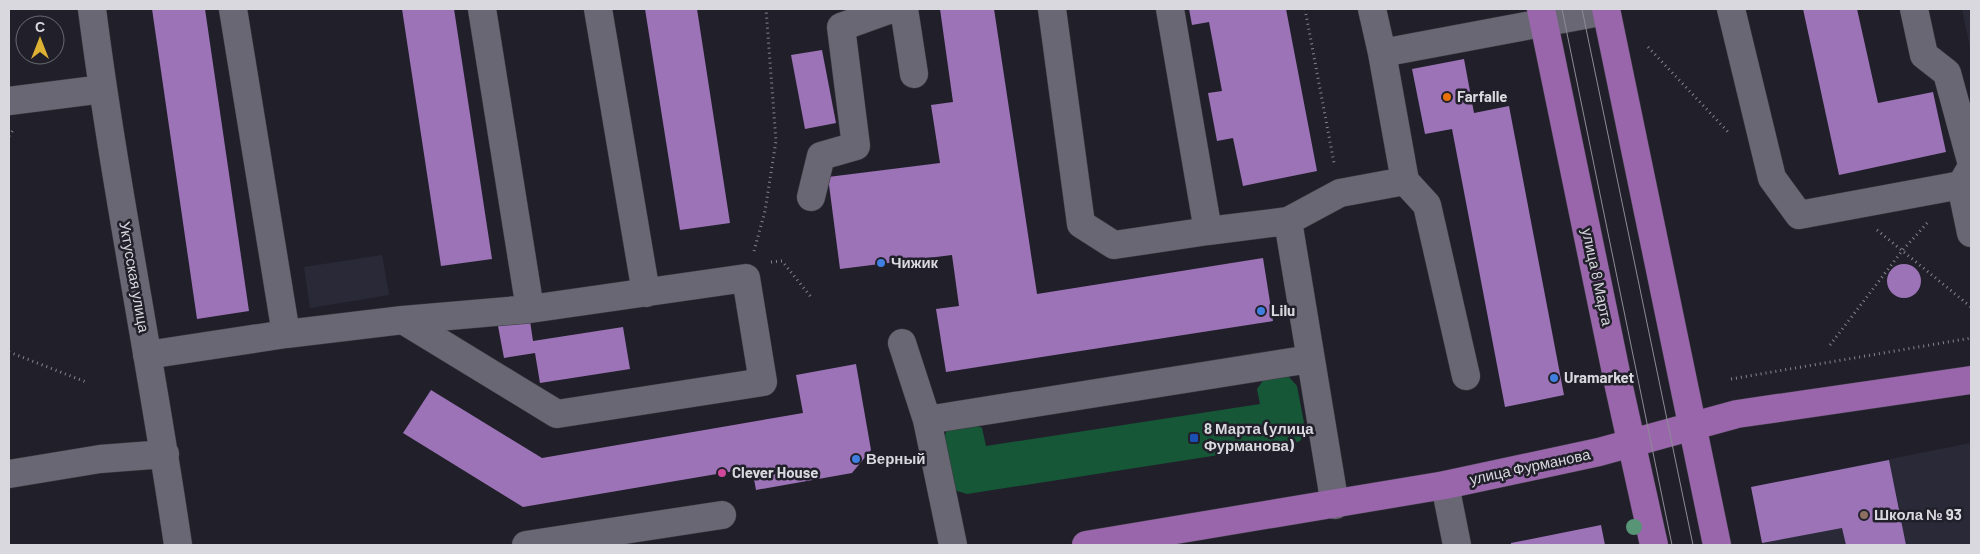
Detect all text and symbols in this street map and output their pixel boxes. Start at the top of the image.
north arrow [15,15,65,65]
text: С [35,18,45,35]
place label: Farfalle [1457,87,1508,105]
marker: Farfalle [1441,91,1453,103]
street label: Уктусская улица [116,220,154,334]
street label: улица 8 Марта [1579,226,1617,328]
place label: Чижик [891,253,939,271]
marker: Чижик [875,257,887,269]
place label: Lilu [1271,301,1295,319]
marker: Lilu [1255,305,1267,317]
place label: Uramarket [1564,368,1635,386]
marker: Uramarket [1548,372,1560,384]
place label: 8 Марта (улица Фурманова) [1204,419,1314,454]
marker: 8 Марта (улица Фурманова) [1188,432,1200,444]
street label: улица Фурманова [1468,444,1592,488]
place label: Верный [866,449,925,467]
marker: Верный [850,453,862,465]
place label: Clever House [732,463,818,481]
marker: Clever House [716,467,728,479]
place label: Школа № 93 [1874,505,1962,523]
marker: Школа № 93 [1858,509,1870,521]

